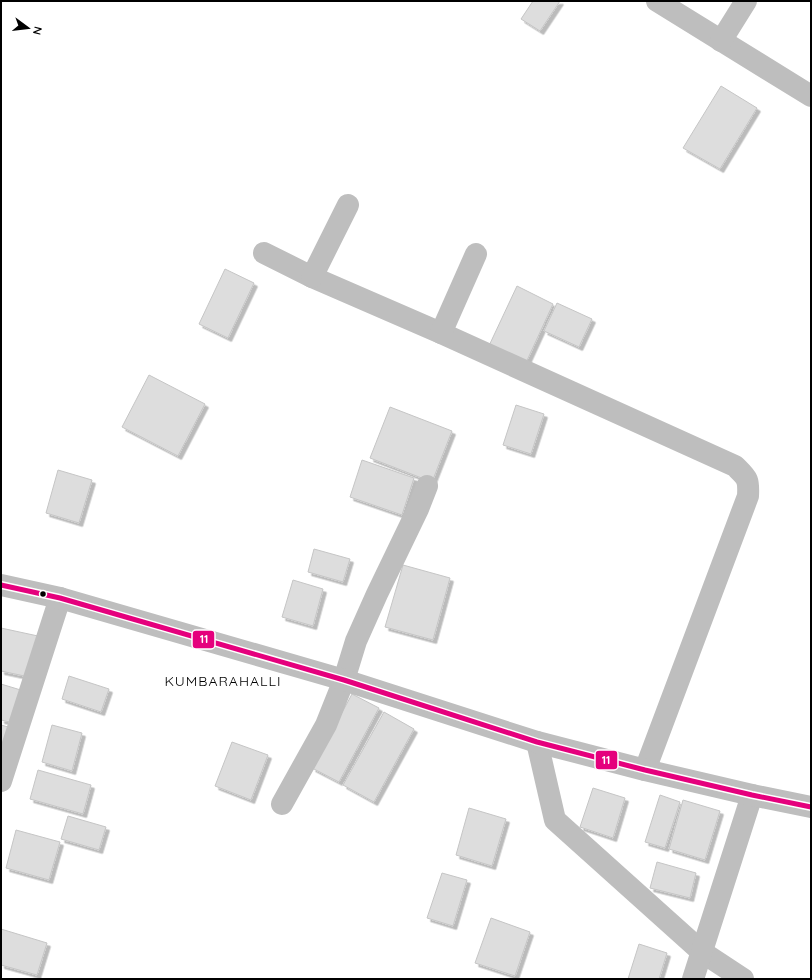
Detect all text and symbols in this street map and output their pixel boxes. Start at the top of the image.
north arrow [8,8,48,48]
text: N [30,25,45,36]
unlabelled marker [38,589,48,599]
line badge: 11 [192,630,215,649]
text: 11 [200,632,208,646]
district label: KUMBARAHALLI [165,672,281,690]
line badge: 11 [595,750,618,770]
text: 11 [602,753,610,767]

